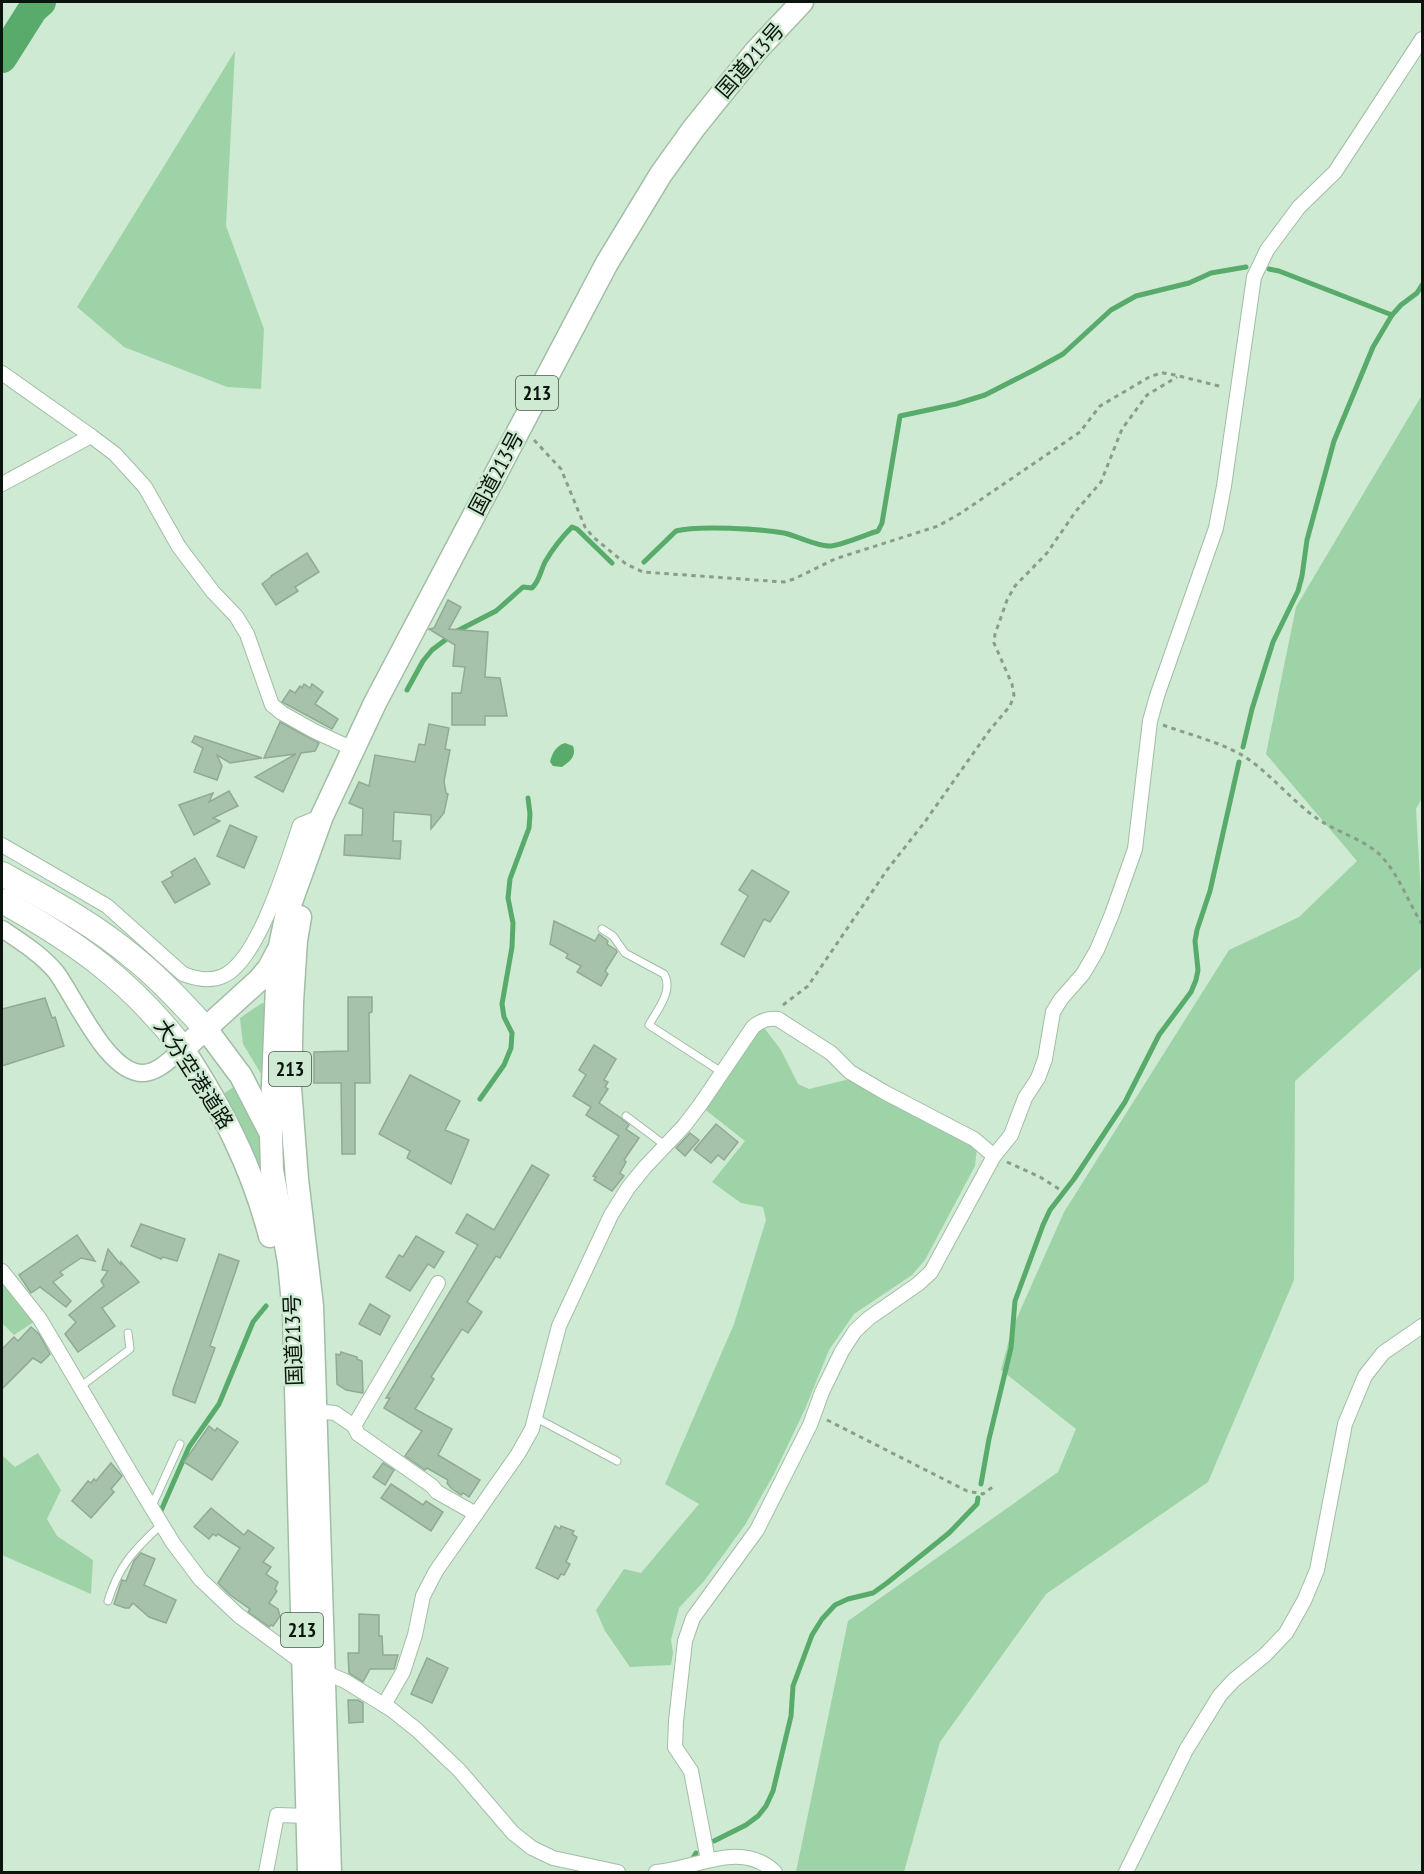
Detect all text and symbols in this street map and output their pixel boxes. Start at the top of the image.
street label: 国道213号 [710,17,790,103]
road number: 213 [516,376,558,410]
street label: 国道213号 [463,426,529,520]
street label: 大分空港道路 [148,1014,240,1134]
road number: 213 [269,1052,311,1086]
street label: 国道213号 [278,1294,308,1386]
road number: 213 [281,1613,323,1647]

